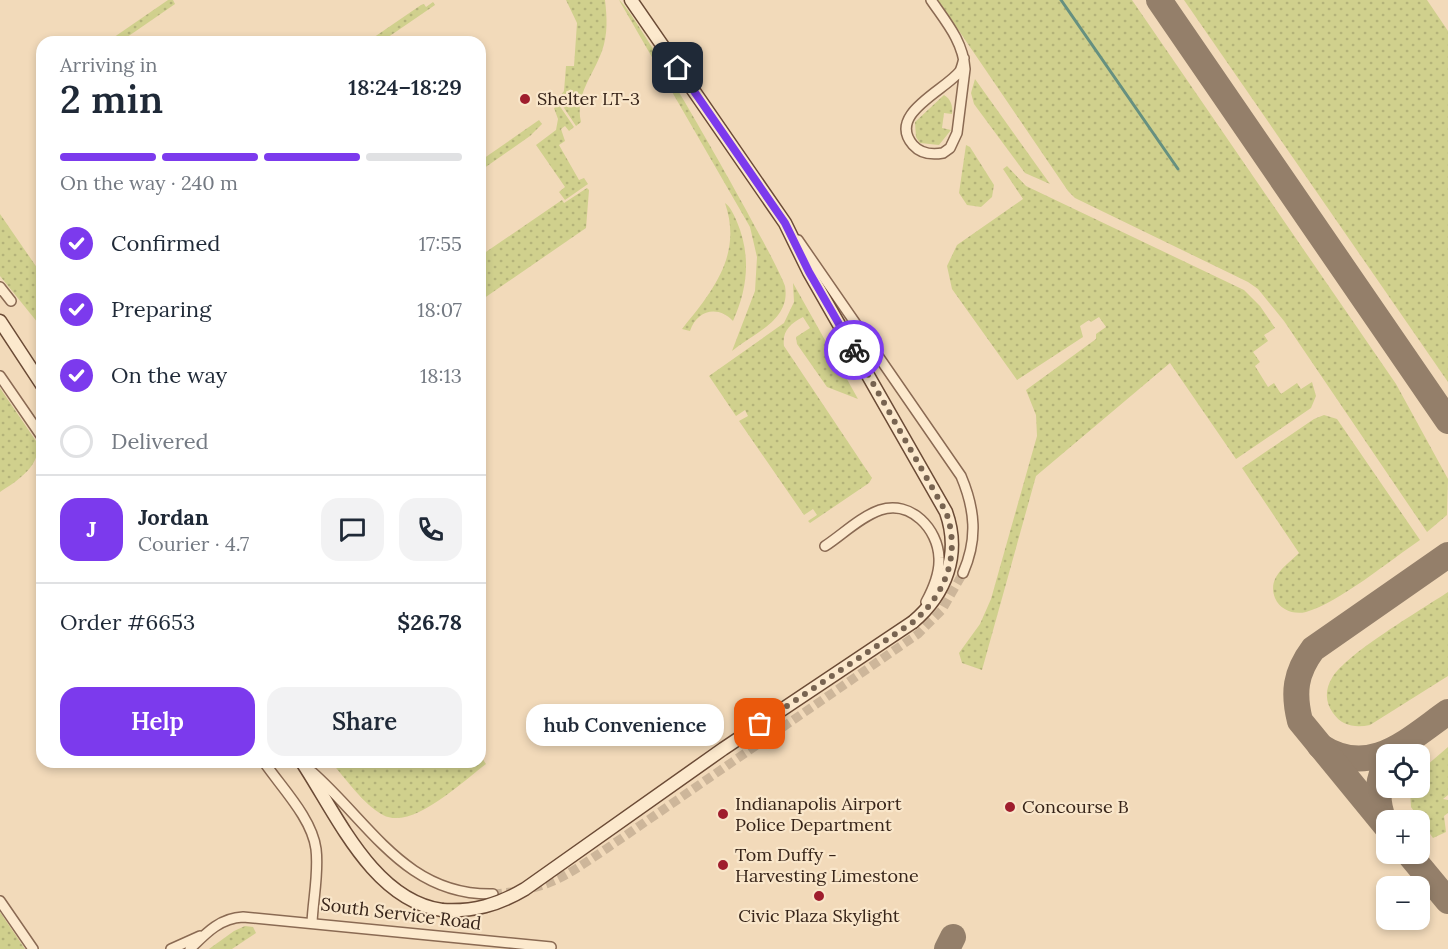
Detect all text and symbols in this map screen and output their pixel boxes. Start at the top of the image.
pin [652,42,703,93]
icon: home [661,51,694,84]
text: Arriving in [60,52,157,77]
text: 18:24–18:29 [348,73,462,101]
text: 2 min [60,74,163,124]
place label: Shelter LT-3 [537,87,640,110]
marker: Shelter LT-3 [518,92,532,106]
text: On the way · 240 m [60,170,238,195]
icon: check [60,227,93,260]
text: Confirmed [111,229,220,257]
text: 17:55 [419,231,462,256]
icon: check [60,293,93,326]
text: Preparing [111,295,211,323]
text: 18:07 [417,297,462,322]
courier [824,320,884,380]
icon: bike [838,334,871,367]
icon: check [60,359,93,392]
text: On the way [111,361,227,389]
text: 18:13 [420,363,462,388]
text: Delivered [111,427,209,455]
button: chat [321,498,384,561]
button: phone [399,498,462,561]
text: Jordan [138,503,209,531]
text: J [87,515,96,543]
text: Courier · 4.7 [138,531,249,556]
text: Order #6653 [60,608,195,636]
text: $26.78 [397,608,462,636]
button: Help [60,687,255,756]
button: Share [267,687,462,756]
pin [734,698,785,749]
callout: hub Convenience [526,703,724,745]
icon: bag [743,707,776,740]
text: hub Convenience [543,712,707,737]
map controls [1376,744,1430,930]
button: locate [1376,744,1430,798]
place label: Indianapolis Airport Police Department [735,792,902,836]
place label: Concourse B [1022,795,1129,818]
marker: Concourse B [1003,800,1017,814]
marker: Indianapolis Airport Police Department [716,807,730,821]
button: + [1376,810,1430,864]
place label: Tom Duffy - Harvesting Limestone [735,843,919,887]
marker: Tom Duffy - Harvesting Limestone [716,858,730,872]
button: − [1376,876,1430,930]
marker: Civic Plaza Skylight [812,889,826,903]
street label: South Service Road [319,892,483,935]
place label: Civic Plaza Skylight [738,904,900,927]

